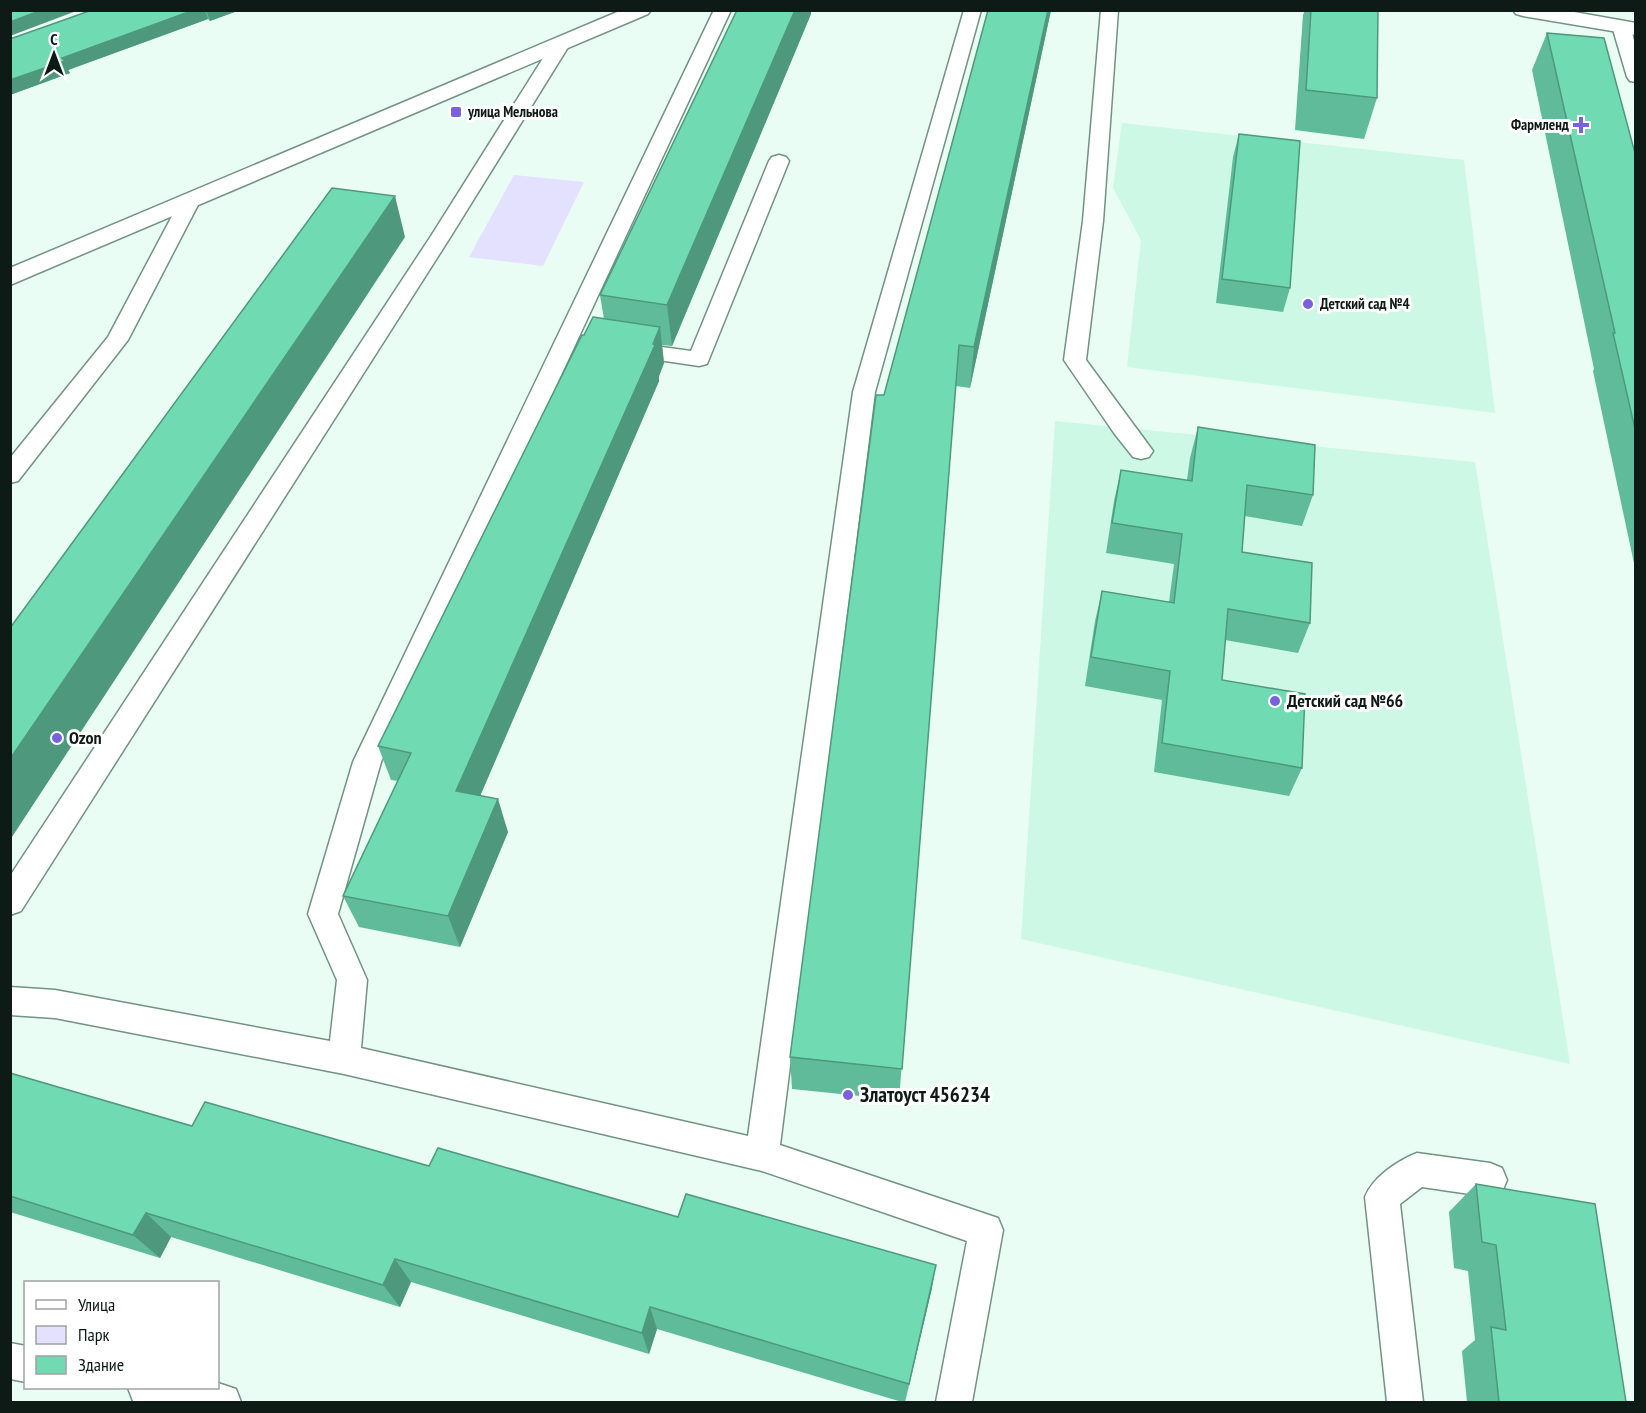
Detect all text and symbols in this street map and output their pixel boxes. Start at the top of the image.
north arrow [24,24,84,84]
text: С [50,29,58,49]
place label: улица Мельнова [467,102,558,121]
marker: улица Мельнова [449,105,463,119]
place label: Фармленд [1511,115,1569,134]
marker: Фармленд [1574,118,1588,132]
place label: Детский сад №4 [1320,294,1410,313]
marker: Детский сад №4 [1301,297,1315,311]
place label: Детский сад №66 [1287,689,1403,712]
marker: Детский сад №66 [1268,694,1282,708]
place label: Ozon [69,726,102,749]
marker: Ozon [50,731,64,745]
place label: Златоуст 456234 [860,1081,990,1108]
marker: Златоуст 456234 [841,1088,855,1102]
legend [24,1281,219,1389]
text: Улица [78,1293,115,1316]
text: Парк [78,1323,109,1346]
text: Здание [78,1353,124,1376]

